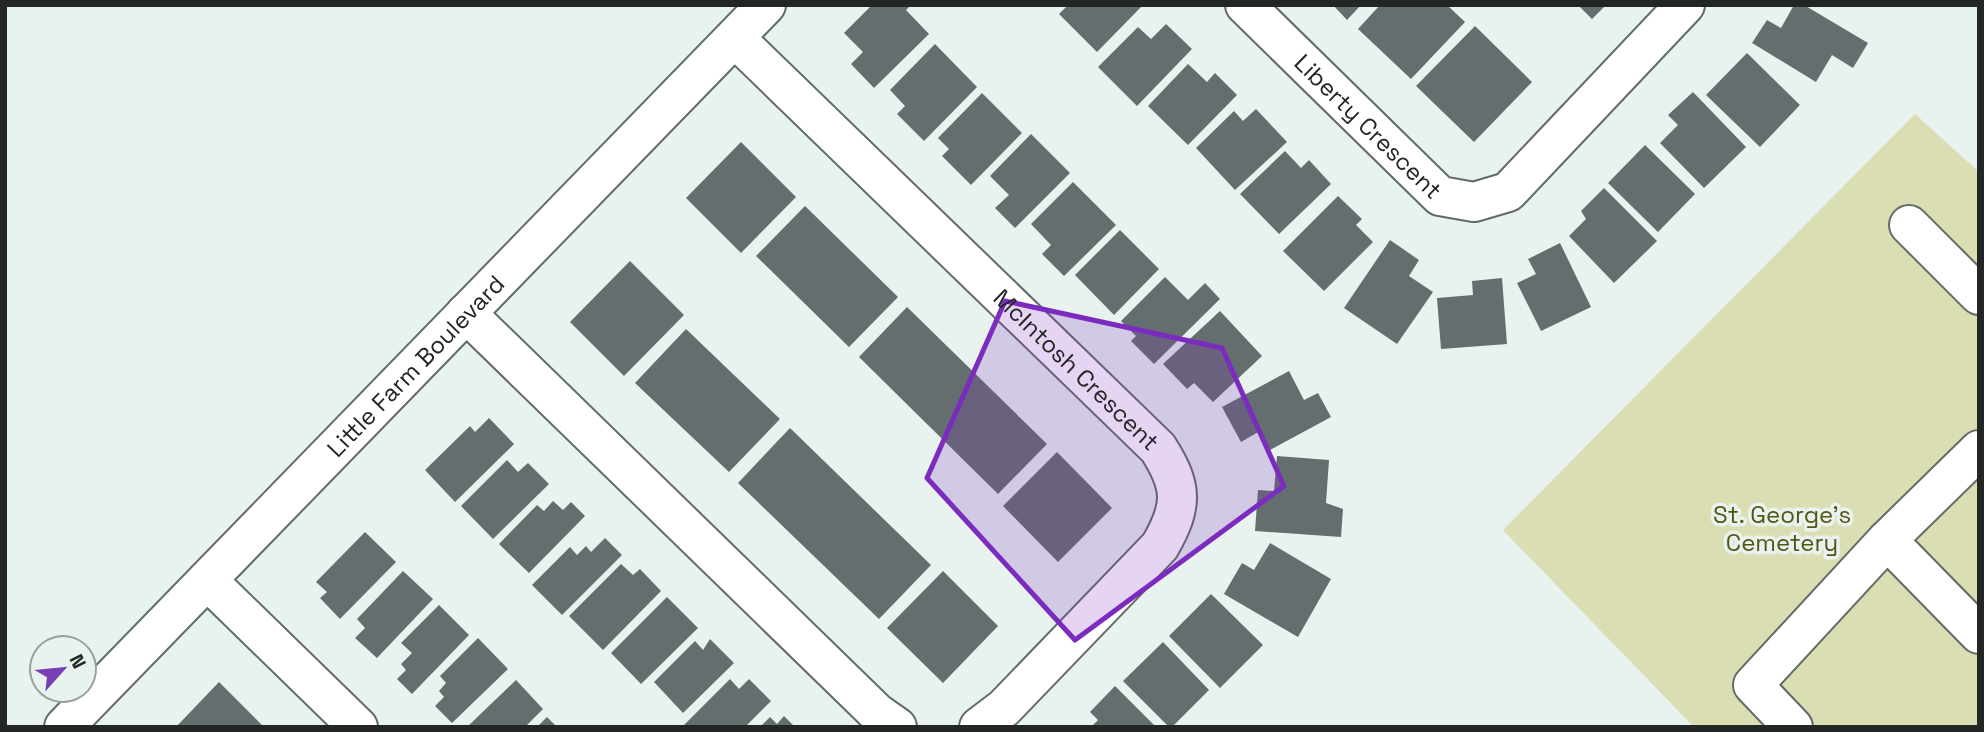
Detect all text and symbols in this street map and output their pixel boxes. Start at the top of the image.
street label: Liberty Crescent [1288,47,1449,205]
street label: Little Farm Boulevard [320,268,511,463]
street label: McIntosh Crescent [987,282,1166,457]
park label: St. George's Cemetery [1713,499,1851,558]
north arrow [28,634,98,704]
text: N [64,650,92,673]

